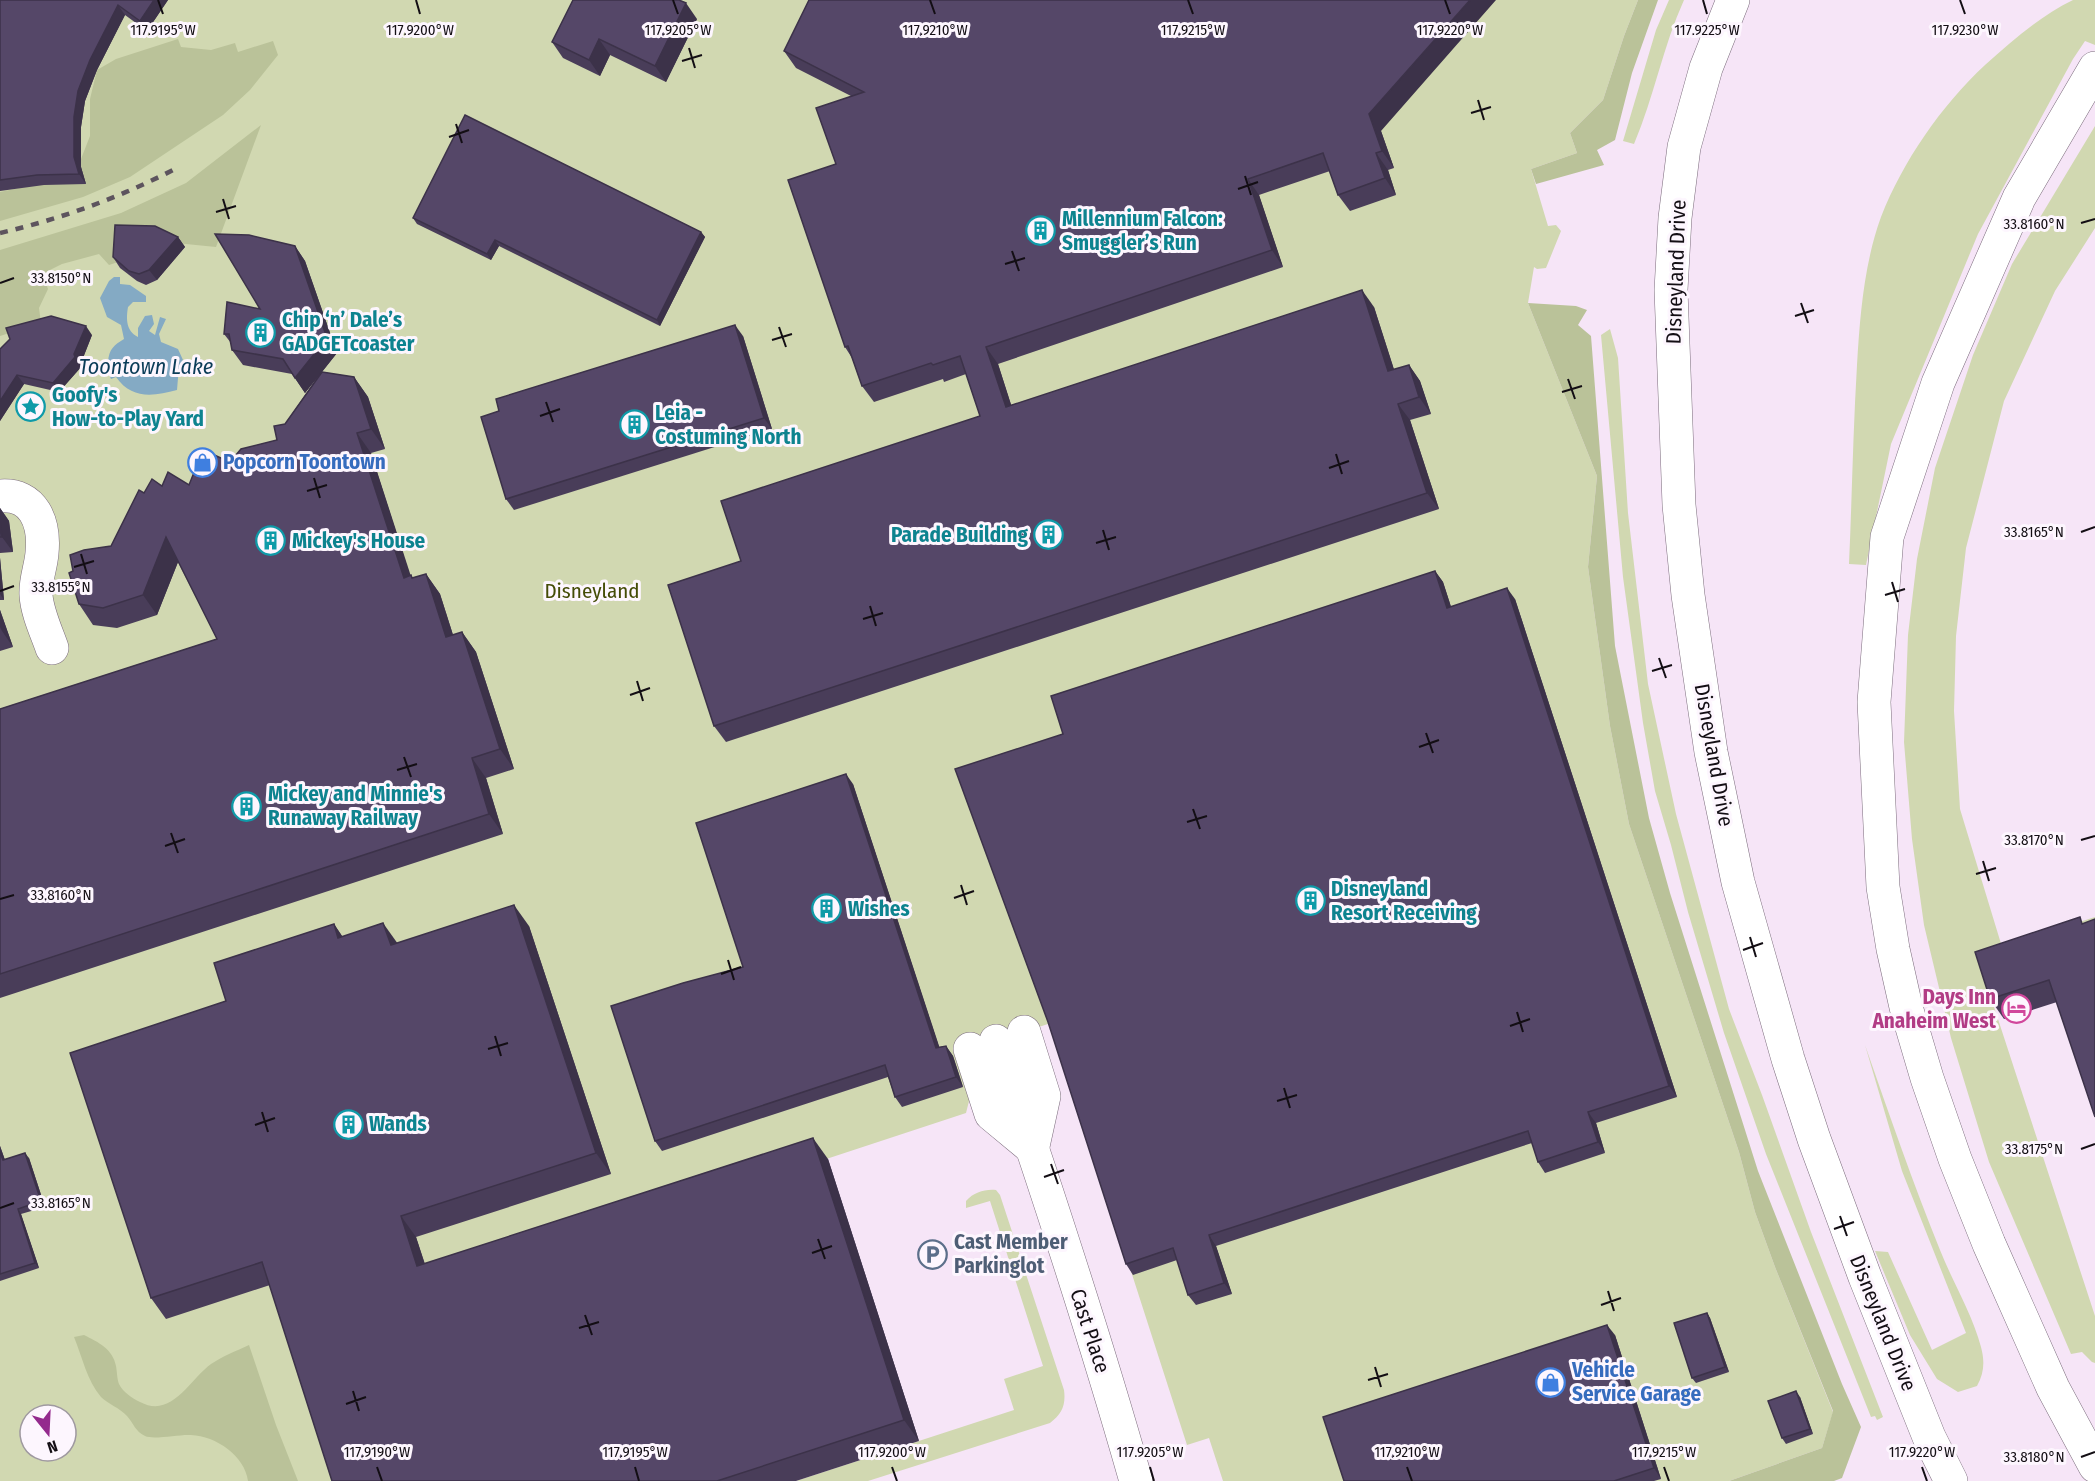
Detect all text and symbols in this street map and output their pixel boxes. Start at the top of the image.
text: 117.9195°W [130,21,196,39]
text: 117.9200°W [386,21,454,39]
text: 117.9205°W [645,21,711,39]
text: 117.9210°W [902,21,968,39]
text: 117.9215°W [1161,21,1225,39]
text: 117.9220°W [1417,21,1483,39]
text: 117.9225°W [1674,21,1740,39]
text: 117.9230°W [1932,21,1998,39]
street label: Disneyland Drive [1660,199,1692,345]
place label: Millennium Falcon: Smuggler’s Run [1062,206,1223,256]
building icon: Millennium Falcon: Smuggler’s Run [1025,215,1057,247]
text: 33.8160°N [2003,215,2065,233]
text: 33.8150°N [31,269,91,287]
place label: Chip ‘n’ Dale’s GADGETcoaster [282,307,415,357]
building icon: Chip ‘n’ Dale’s GADGETcoaster [245,316,277,348]
water label: Toontown Lake [79,353,213,380]
place label: Goofy's How-to-Play Yard [52,382,204,432]
place icon: Goofy's How-to-Play Yard [15,391,47,423]
place label: Leia - Costuming North [655,400,801,450]
building icon: Leia - Costuming North [618,409,650,441]
shop icon: Popcorn Toontown [186,446,218,478]
place label: Popcorn Toontown [223,449,386,475]
building icon: Parade Building [1033,519,1065,551]
place label: Parade Building [891,522,1029,548]
text: 33.8165°N [2004,523,2064,541]
building icon: Mickey's House [255,525,287,557]
place label: Mickey's House [292,528,426,554]
text: 33.8155°N [31,578,91,596]
park label: Disneyland [544,578,640,604]
street label: Disneyland Drive [1689,682,1739,828]
place label: Mickey and Minnie's Runaway Railway [268,781,442,831]
building icon: Mickey and Minnie's Runaway Railway [231,790,263,822]
text: 33.8170°N [2004,831,2064,849]
place label: Disneyland Resort Receiving [1331,876,1477,926]
building icon: Disneyland Resort Receiving [1294,885,1326,917]
text: 33.8160°N [30,886,92,904]
building icon: Wishes [811,893,843,925]
place label: Wishes [848,896,910,922]
place label: Days Inn Anaheim West [1871,984,1997,1034]
hotel icon: Days Inn Anaheim West [2001,993,2033,1025]
building icon: Wands [332,1108,364,1140]
place label: Wands [369,1111,427,1137]
text: 33.8175°N [2005,1140,2063,1158]
text: 33.8165°N [31,1194,91,1212]
place label: Cast Member Parkinglot [954,1229,1068,1279]
parking icon: Cast Member Parkinglot [917,1238,949,1270]
street label: Disneyland Drive [1844,1251,1922,1395]
street label: Cast Place [1064,1286,1116,1376]
place label: Vehicle Service Garage [1571,1357,1701,1407]
shop icon: Vehicle Service Garage [1535,1366,1567,1398]
north arrow [18,1403,78,1463]
text: N [45,1436,60,1457]
text: 117.9190°W [344,1443,410,1461]
text: 117.9195°W [602,1443,668,1461]
text: 117.9200°W [858,1443,926,1461]
text: 117.9205°W [1117,1443,1183,1461]
text: 117.9210°W [1374,1443,1440,1461]
text: 117.9215°W [1632,1443,1696,1461]
text: 117.9220°W [1889,1443,1955,1461]
text: 33.8180°N [2003,1448,2065,1466]

